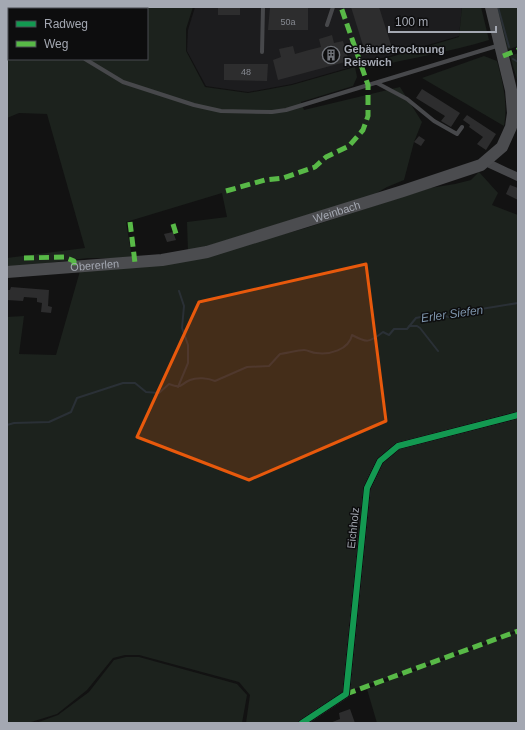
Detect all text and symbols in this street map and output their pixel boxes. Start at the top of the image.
legend [8,8,148,60]
scale bar [389,8,496,34]
text: 100 m [395,15,428,29]
text: Radweg [44,17,88,31]
house number: 50a [280,17,296,27]
text: Weg [44,37,68,51]
place label: Gebäudetrocknung Reiswich [344,43,445,68]
building icon: Gebäudetrocknung Reiswich [321,45,341,65]
house number: 48 [241,67,251,77]
street label: Weinbach [312,199,362,225]
street label: Obererlen [70,257,120,273]
water label: Erler Siefen [420,303,484,325]
street label: Eichholz [345,507,361,549]

